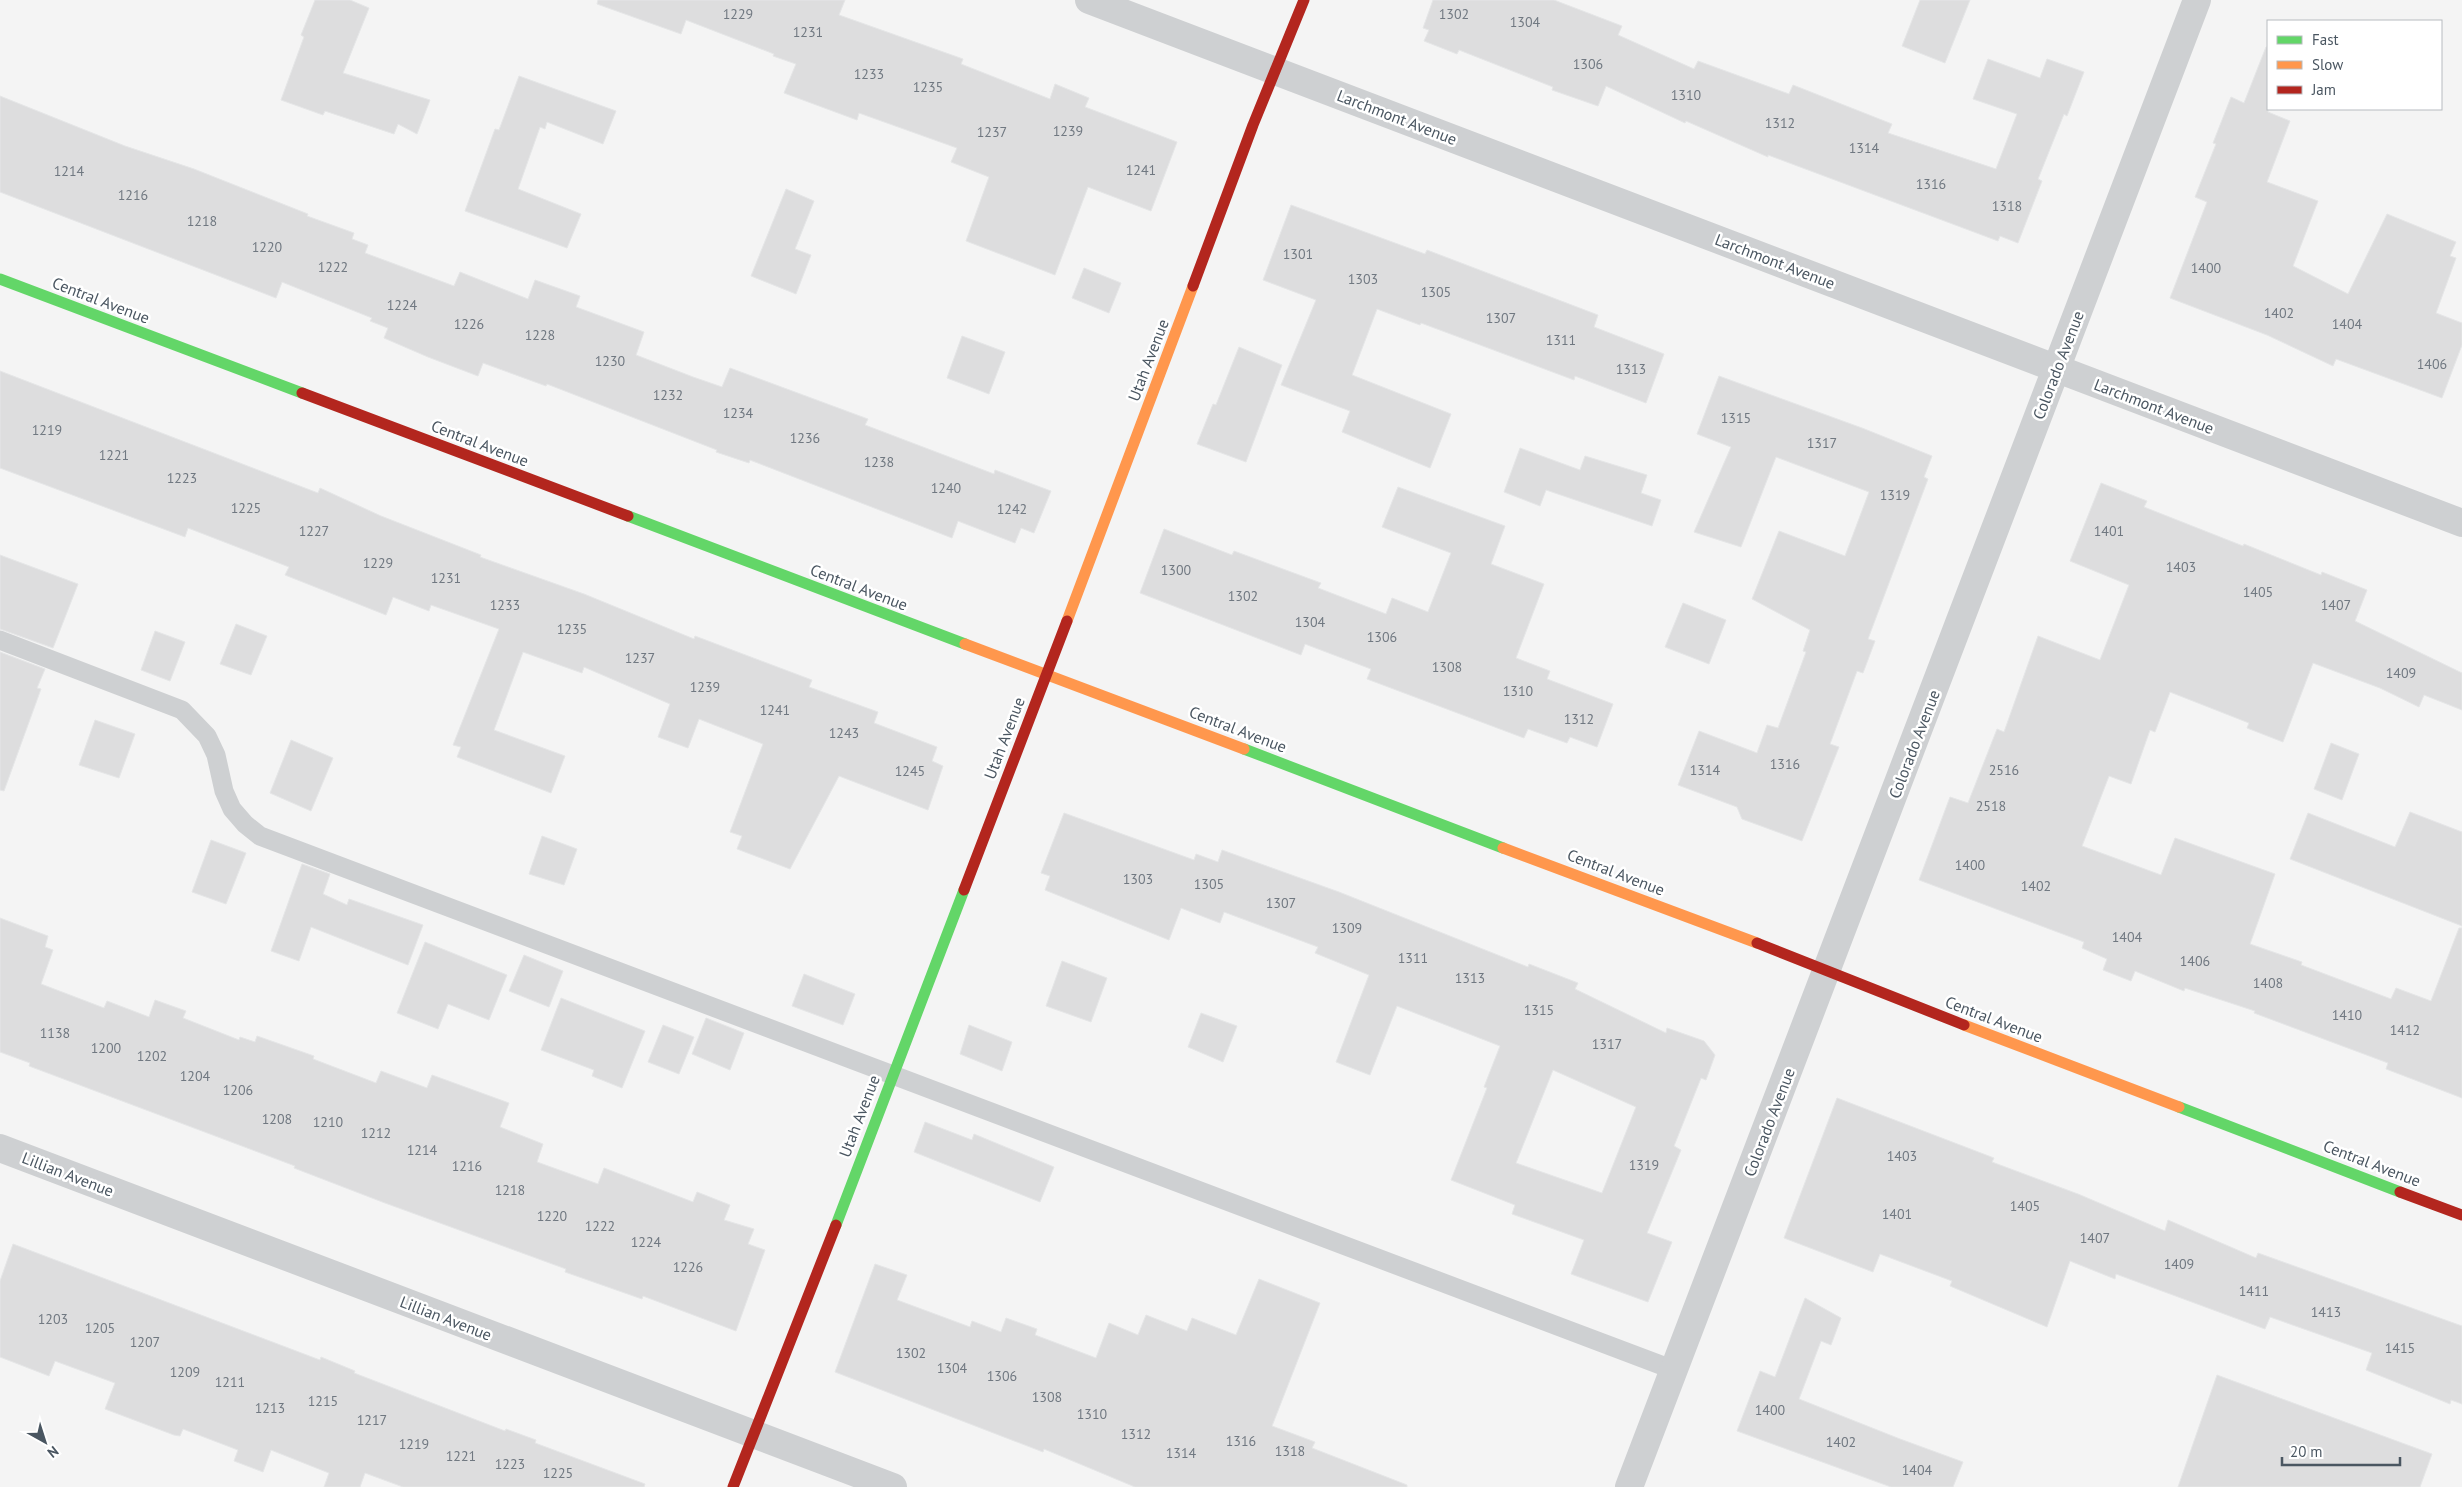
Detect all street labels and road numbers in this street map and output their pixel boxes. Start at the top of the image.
street label: Larchmont Avenue [1334,85,1460,149]
street label: Larchmont Avenue [1712,229,1838,293]
street label: Central Avenue [49,272,153,328]
street label: Colorado Avenue [2028,308,2088,422]
street label: Utah Avenue [1123,316,1173,404]
street label: Larchmont Avenue [2091,374,2217,438]
street label: Central Avenue [428,415,532,471]
street label: Central Avenue [807,559,911,615]
street label: Colorado Avenue [1884,687,1944,801]
street label: Utah Avenue [979,694,1029,782]
street label: Central Avenue [1186,701,1290,757]
street label: Central Avenue [1564,844,1668,900]
street label: Central Avenue [1942,991,2046,1047]
street label: Colorado Avenue [1739,1065,1799,1179]
street label: Utah Avenue [834,1072,884,1160]
street label: Central Avenue [2320,1135,2424,1191]
street label: Lillian Avenue [19,1147,117,1201]
street label: Lillian Avenue [397,1291,495,1345]

